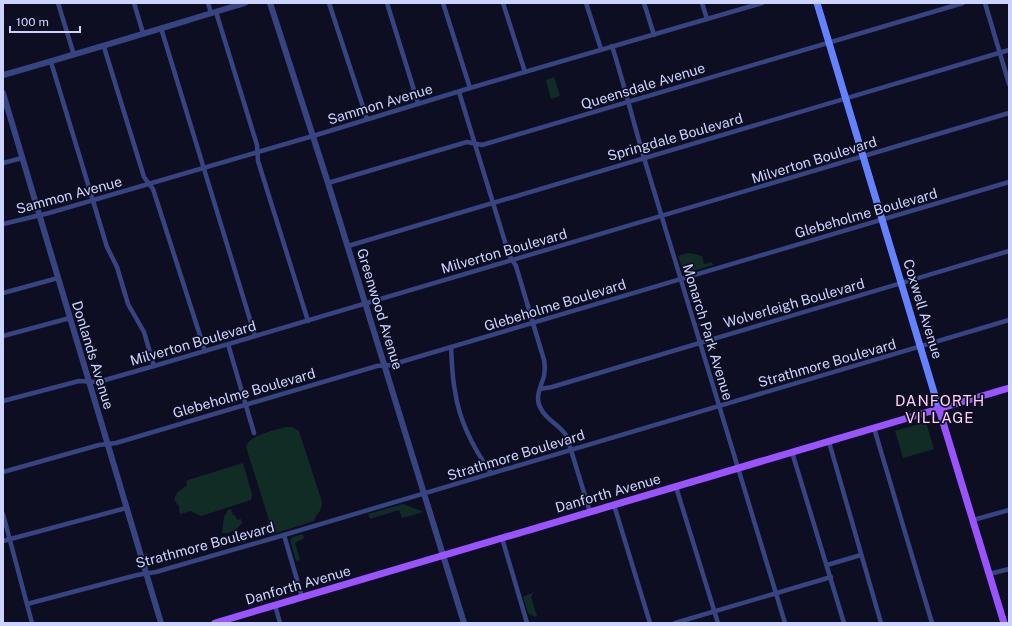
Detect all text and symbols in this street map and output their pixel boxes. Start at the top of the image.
scale bar [10,8,80,34]
text: 100 m [16,15,49,29]
street label: Queensdale Avenue [579,59,707,112]
street label: Sammon Avenue [326,80,434,128]
street label: Springdale Boulevard [605,110,745,164]
street label: Milverton Boulevard [749,133,879,187]
street label: Sammon Avenue [14,173,124,217]
street label: Glebeholme Boulevard [793,185,939,241]
street label: Milverton Boulevard [439,225,569,277]
street label: Greenwood Avenue [354,247,406,372]
street label: Coxwell Avenue [900,257,946,361]
street label: Monarch Park Avenue [680,262,736,402]
street label: Wolverleigh Boulevard [722,275,866,331]
street label: Glebeholme Boulevard [482,276,628,334]
street label: Donlands Avenue [69,299,117,411]
street label: Milverton Boulevard [128,317,258,369]
street label: Strathmore Boulevard [756,336,898,390]
street label: Glebeholme Boulevard [171,365,317,421]
district label: DANFORTH VILLAGE [895,392,985,426]
street label: Strathmore Boulevard [445,426,587,484]
street label: Danforth Avenue [553,470,663,516]
street label: Strathmore Boulevard [134,519,276,571]
street label: Danforth Avenue [243,562,353,608]

